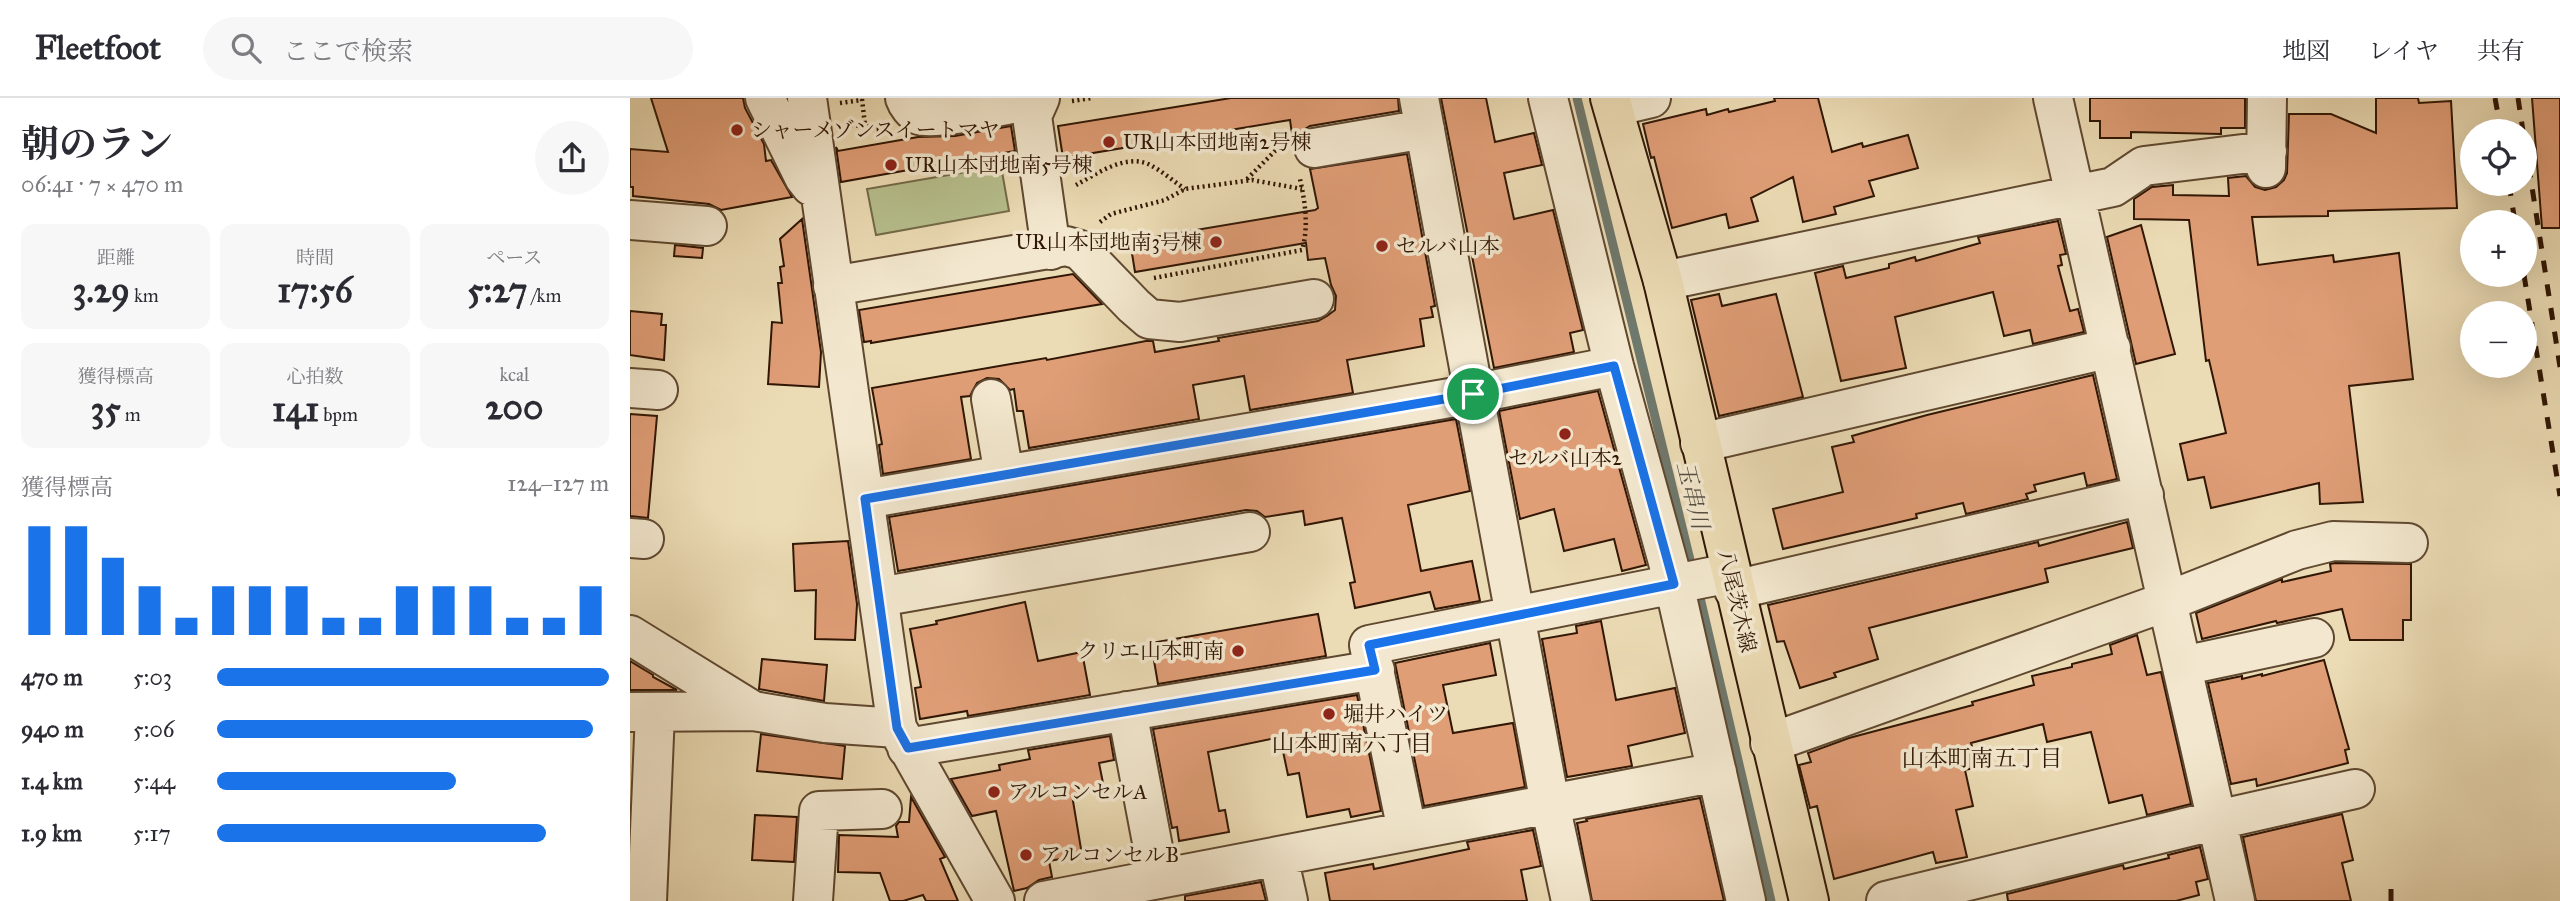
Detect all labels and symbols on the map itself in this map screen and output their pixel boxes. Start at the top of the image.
place label: シャーメゾンスイートマヤ [751,117,1000,143]
marker: シャーメゾンスイートマヤ [729,122,745,138]
place label: UR山本団地南2号棟 [1123,129,1312,155]
marker: UR山本団地南2号棟 [1101,134,1117,150]
place label: UR山本団地南5号棟 [905,152,1093,178]
marker: UR山本団地南5号棟 [883,157,899,173]
place label: UR山本団地南3号棟 [1015,229,1202,255]
place label: セルバ山本 [1396,233,1500,259]
marker: UR山本団地南3号棟 [1208,234,1224,250]
marker: セルバ山本 [1374,238,1390,254]
pin [1443,364,1503,424]
marker: セルバ山本2 [1557,426,1573,442]
place label: セルバ山本2 [1508,445,1623,471]
water label: 玉串川 [1671,458,1716,535]
street label: 八尾茨木線 [1713,547,1761,655]
place label: クリエ山本町南 [1077,638,1224,664]
marker: クリエ山本町南 [1230,643,1246,659]
place label: 堀井ハイツ [1343,701,1448,727]
marker: 堀井ハイツ [1321,706,1337,722]
district label: 山本町南六丁目 [1272,729,1433,757]
district label: 山本町南五丁目 [1902,744,2063,772]
place label: アルコンセルA [1008,779,1147,805]
marker: アルコンセルA [986,784,1002,800]
place label: アルコンセルB [1040,842,1179,868]
marker: アルコンセルB [1018,847,1034,863]

